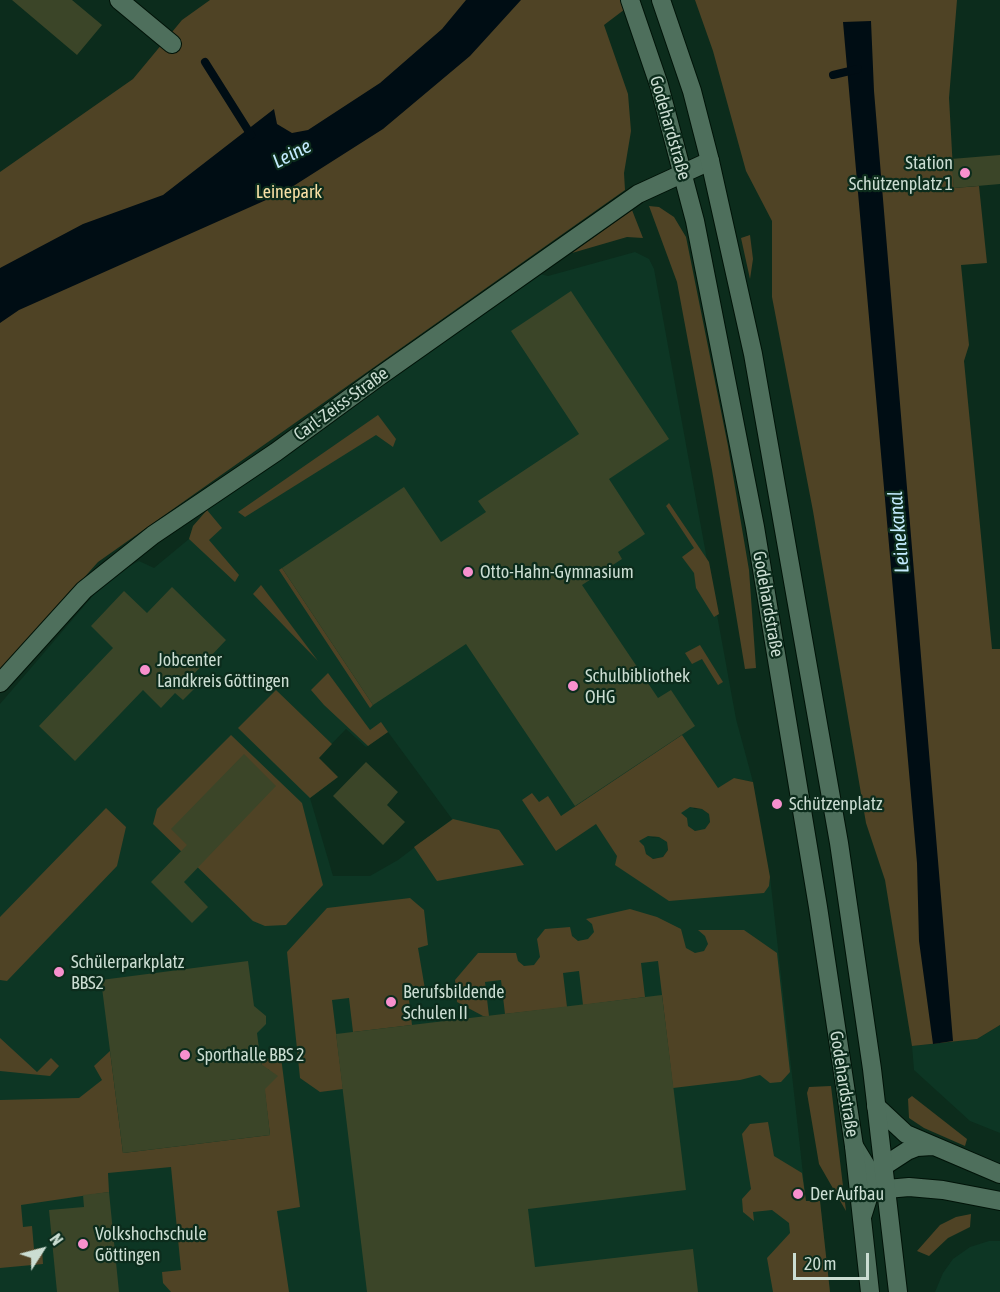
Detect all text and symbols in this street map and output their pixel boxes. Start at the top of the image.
street label: Godehardstraße [645,74,695,182]
water label: Leine [269,134,315,174]
place label: Station Schützenplatz 1 [849,152,953,195]
marker: Station Schützenplatz 1 [958,166,972,180]
park label: Leinepark [256,181,322,203]
street label: Carl-Zeiss-Straße [290,363,392,445]
water label: Leinekanal [883,490,915,574]
street label: Godehardstraße [748,549,788,659]
place label: Otto-Hahn-Gymnasium [480,561,634,583]
marker: Otto-Hahn-Gymnasium [461,565,475,579]
place label: Jobcenter Landkreis Göttingen [157,649,289,692]
marker: Jobcenter Landkreis Göttingen [138,663,152,677]
place label: Schulbibliothek OHG [585,665,690,708]
marker: Schulbibliothek OHG [566,679,580,693]
place label: Schützenplatz [789,793,882,815]
marker: Schützenplatz [770,797,784,811]
place label: Schülerparkplatz BBS2 [71,951,184,994]
marker: Schülerparkplatz BBS2 [52,965,66,979]
place label: Berufsbildende Schulen II [403,981,504,1024]
marker: Berufsbildende Schulen II [384,995,398,1009]
street label: Godehardstraße [825,1029,863,1139]
place label: Sporthalle BBS 2 [197,1044,305,1066]
marker: Sporthalle BBS 2 [178,1048,192,1062]
place label: Der Aufbau [810,1183,884,1205]
marker: Der Aufbau [791,1187,805,1201]
north arrow [12,1220,72,1280]
place label: Volkshochschule Göttingen [95,1223,207,1266]
text: N [46,1230,67,1249]
marker: Volkshochschule Göttingen [76,1237,90,1251]
scale bar [796,1241,872,1279]
text: 20 m [804,1253,836,1274]

